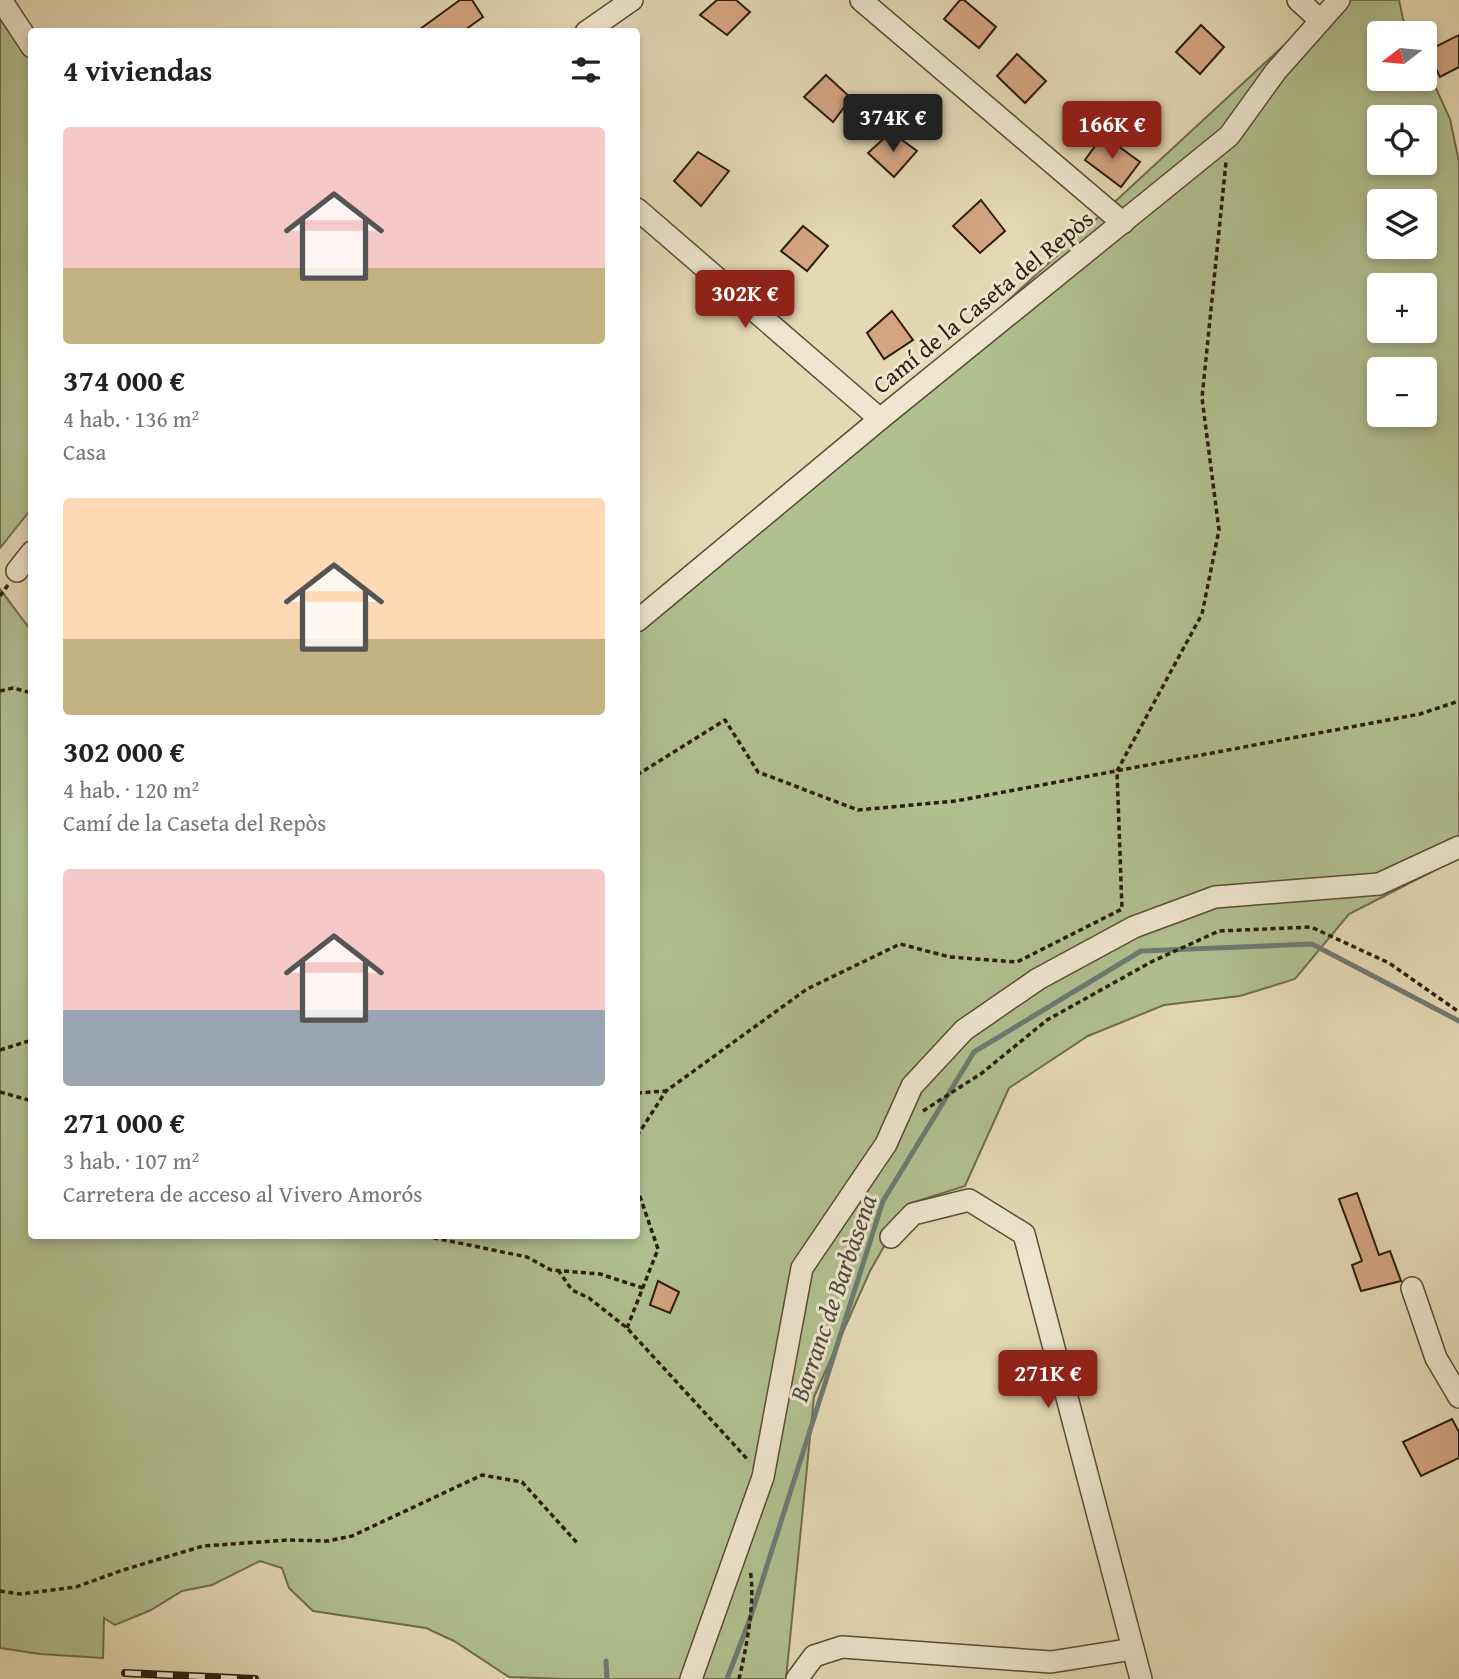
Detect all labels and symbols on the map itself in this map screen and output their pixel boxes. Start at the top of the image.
north arrow [1367,21,1437,91]
pin: 374K € [836,94,950,154]
pin: 166K € [1055,102,1169,161]
street label: Camí de la Caseta del Repòs [865,202,1101,402]
pin: 302K € [688,270,802,330]
water label: Barranc de Barbàsena [778,1189,886,1408]
pin: 271K € [991,1350,1105,1410]

